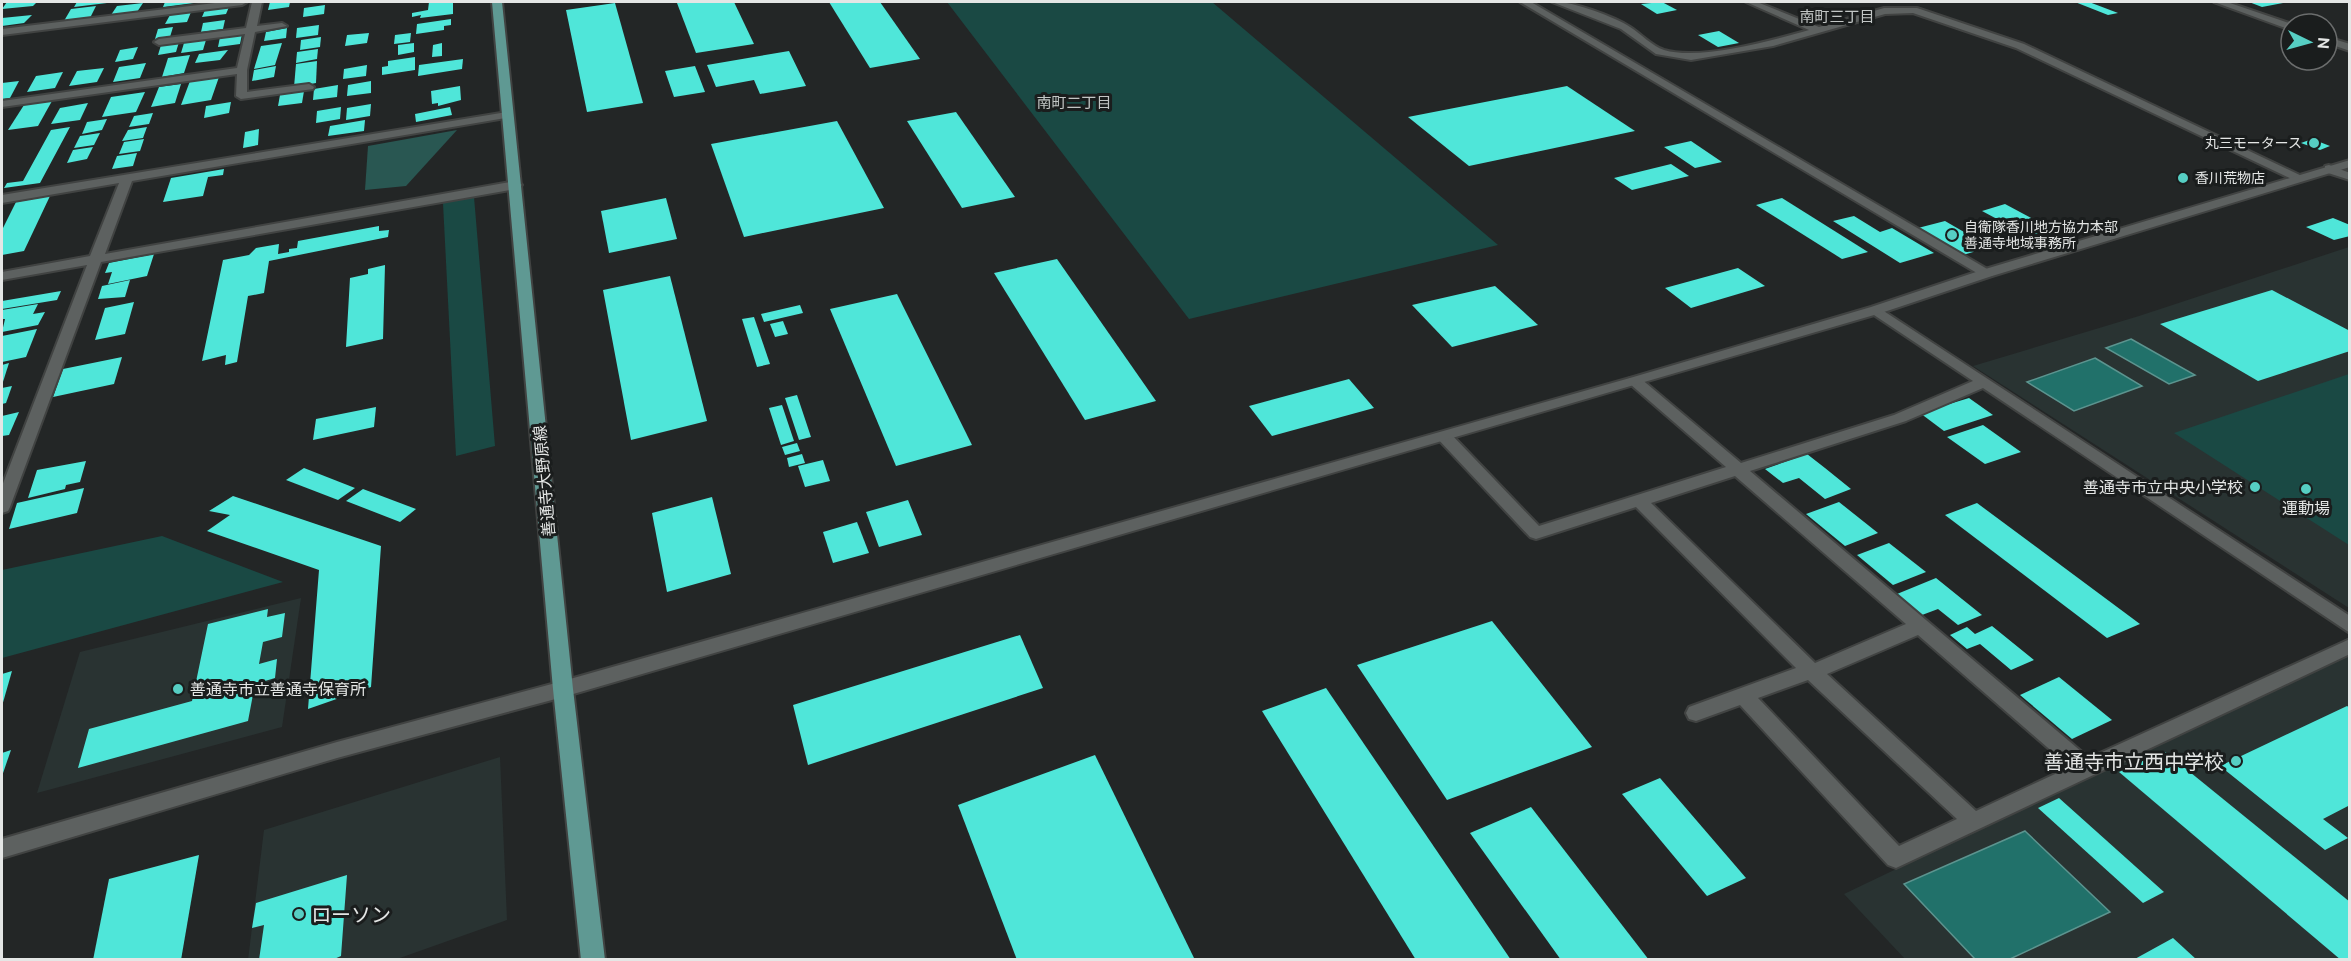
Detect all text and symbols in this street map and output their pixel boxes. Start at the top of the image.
district label: 南町三丁目 [1799,8,1875,25]
north arrow [2279,12,2339,72]
text: N [2314,37,2333,50]
district label: 南町二丁目 [1036,94,1112,111]
place label: 丸三モータース [2205,135,2302,151]
marker: 丸三モータース [2307,136,2321,150]
place label: 香川荒物店 [2195,170,2265,186]
marker: 香川荒物店 [2176,171,2190,185]
place label: 自衛隊香川地方協力本部 善通寺地域事務所 [1964,219,2118,251]
marker: 自衛隊香川地方協力本部 善通寺地域事務所 [1945,228,1959,242]
street label: 善通寺大野原線 [530,424,558,538]
place label: 善通寺市立中央小学校 [2083,478,2243,496]
marker: 善通寺市立中央小学校 [2248,480,2262,494]
marker: 運動場 [2299,482,2313,496]
place label: 運動場 [2282,499,2330,517]
place label: 善通寺市立善通寺保育所 [190,680,366,698]
marker: 善通寺市立善通寺保育所 [171,682,185,696]
place label: 善通寺市立西中学校 [2044,750,2224,773]
marker: 善通寺市立西中学校 [2229,754,2243,768]
place label: ローソン [311,903,391,926]
marker: ローソン [292,907,306,921]

